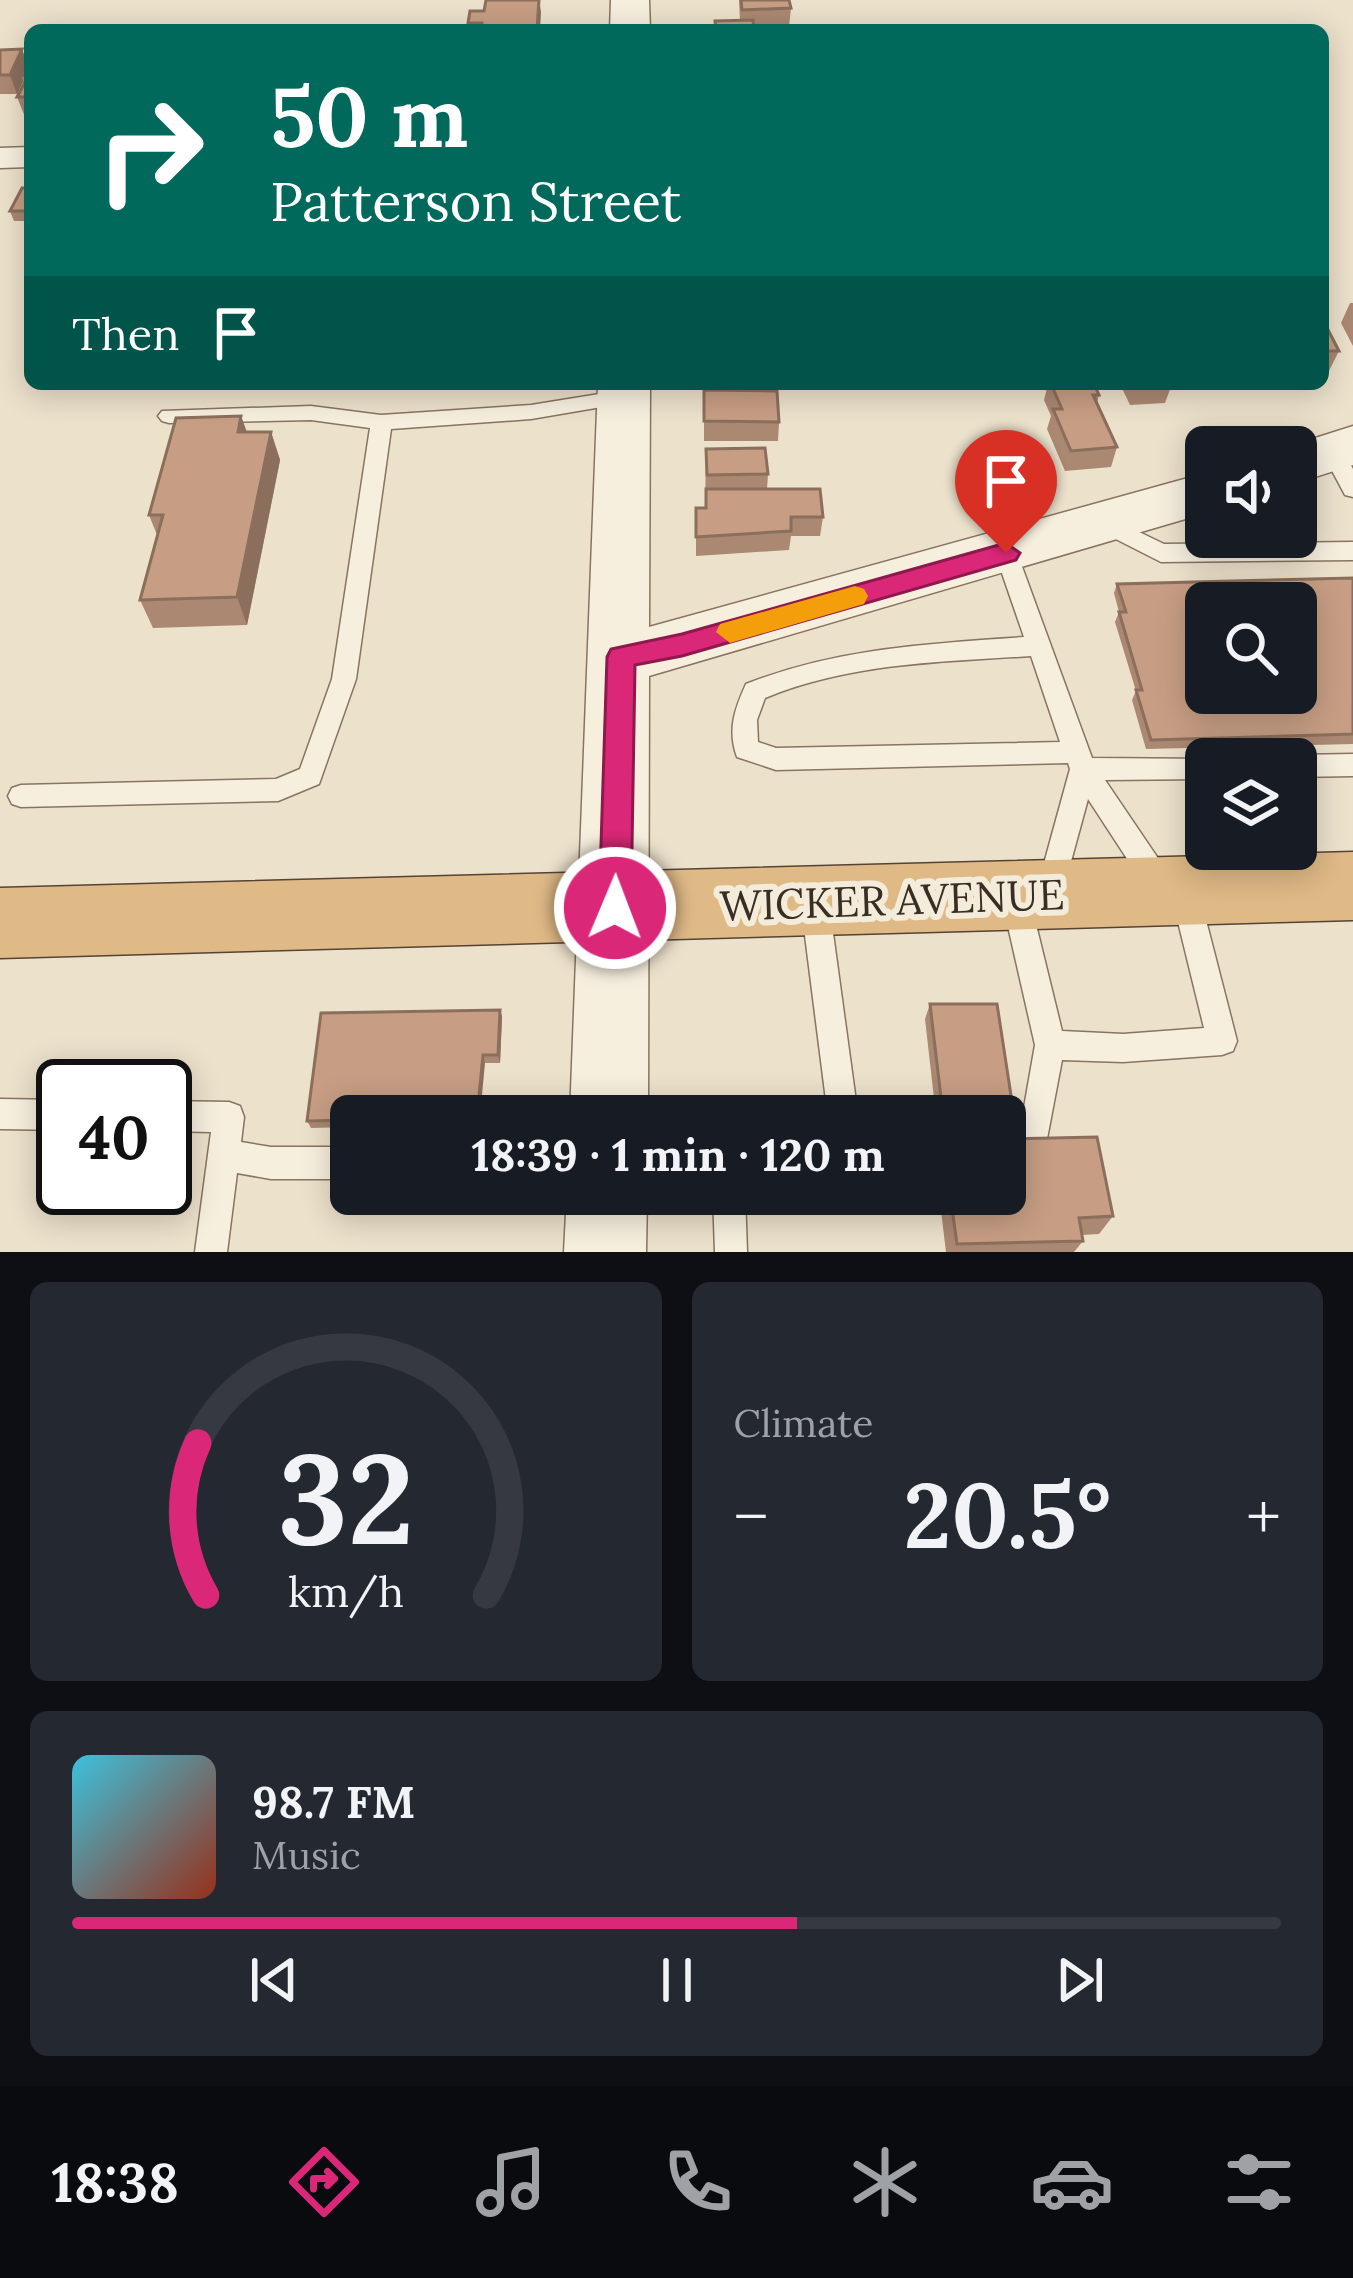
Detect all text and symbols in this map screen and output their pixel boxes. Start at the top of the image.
text: 50 m [270,62,468,170]
icon: right [72,72,228,228]
text: Patterson Street [270,167,681,236]
icon: arrive [203,300,269,366]
text: Then [72,305,179,362]
map controls [1185,426,1317,870]
button: sound [1185,426,1317,558]
pin [955,430,1057,553]
icon: arrive [973,448,1039,514]
button: search [1185,582,1317,714]
button: layers [1185,738,1317,870]
position arrow [552,845,678,971]
street label: WICKER AVENUE [719,867,1065,933]
speed limit sign: 40 [36,1059,192,1215]
text: 18:39 · 1 min · 120 m [471,1126,885,1183]
text: Climate [734,1398,873,1448]
text: 32 [278,1418,414,1578]
text: 20.5° [903,1457,1111,1573]
text: − [734,1474,768,1558]
text: + [1246,1474,1281,1558]
text: km/h [288,1563,404,1618]
text: 98.7 FM [252,1773,415,1830]
text: Music [252,1830,361,1880]
icon: previous [241,1947,307,2013]
icon: pause [644,1947,710,2013]
icon: next [1047,1947,1113,2013]
icon: directions [282,2140,366,2224]
icon: music [469,2140,553,2224]
icon: phone [656,2140,740,2224]
icon: climate [843,2140,927,2224]
icon: car [1030,2140,1114,2224]
icon: filters [1217,2140,1301,2224]
text: 18:38 [52,2148,179,2217]

